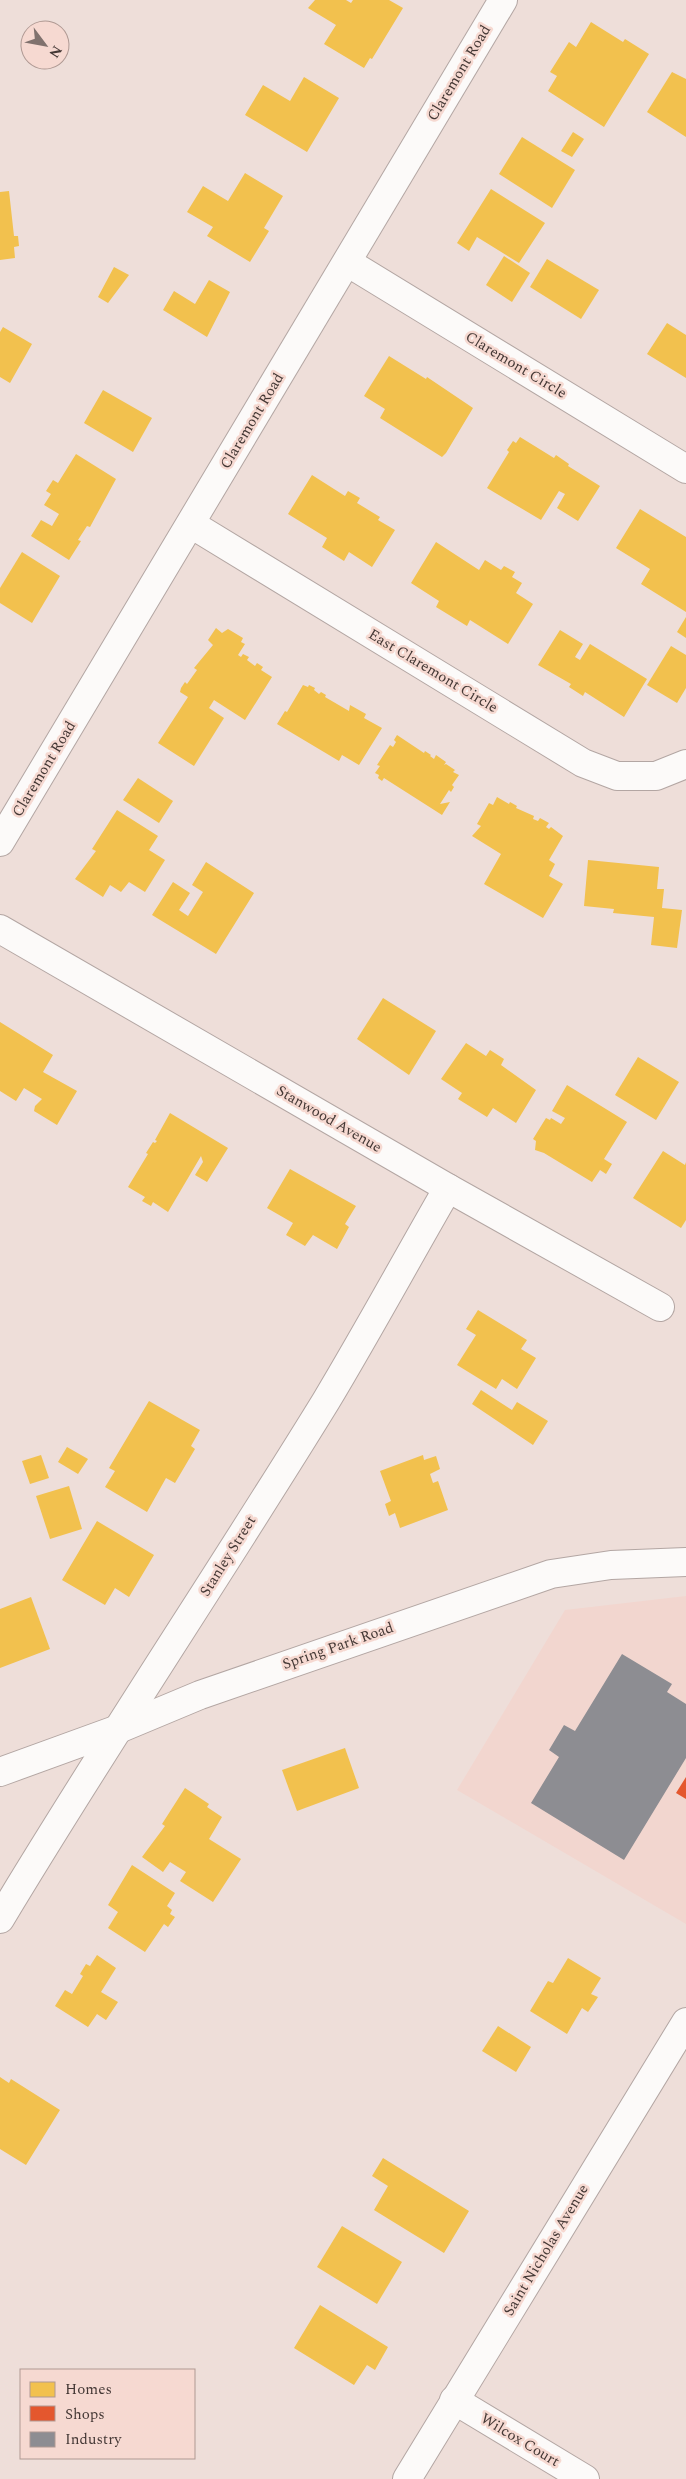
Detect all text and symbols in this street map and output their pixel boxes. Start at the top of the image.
north arrow [20,20,70,70]
street label: Claremont Road [421,21,497,125]
text: N [44,41,68,62]
street label: Claremont Circle [461,326,571,404]
street label: Claremont Road [214,369,290,473]
street label: East Claremont Circle [364,623,502,719]
street label: Claremont Road [6,717,82,821]
street label: Stanwood Avenue [272,1079,386,1159]
street label: Stanley Street [194,1511,262,1601]
street label: Spring Park Road [279,1616,397,1676]
street label: Saint Nicholas Avenue [497,2180,595,2320]
legend [20,2369,195,2459]
text: Homes [65,2378,112,2401]
text: Shops [65,2403,105,2426]
street label: Wilcox Court [476,2407,564,2473]
text: Industry [65,2428,122,2451]

